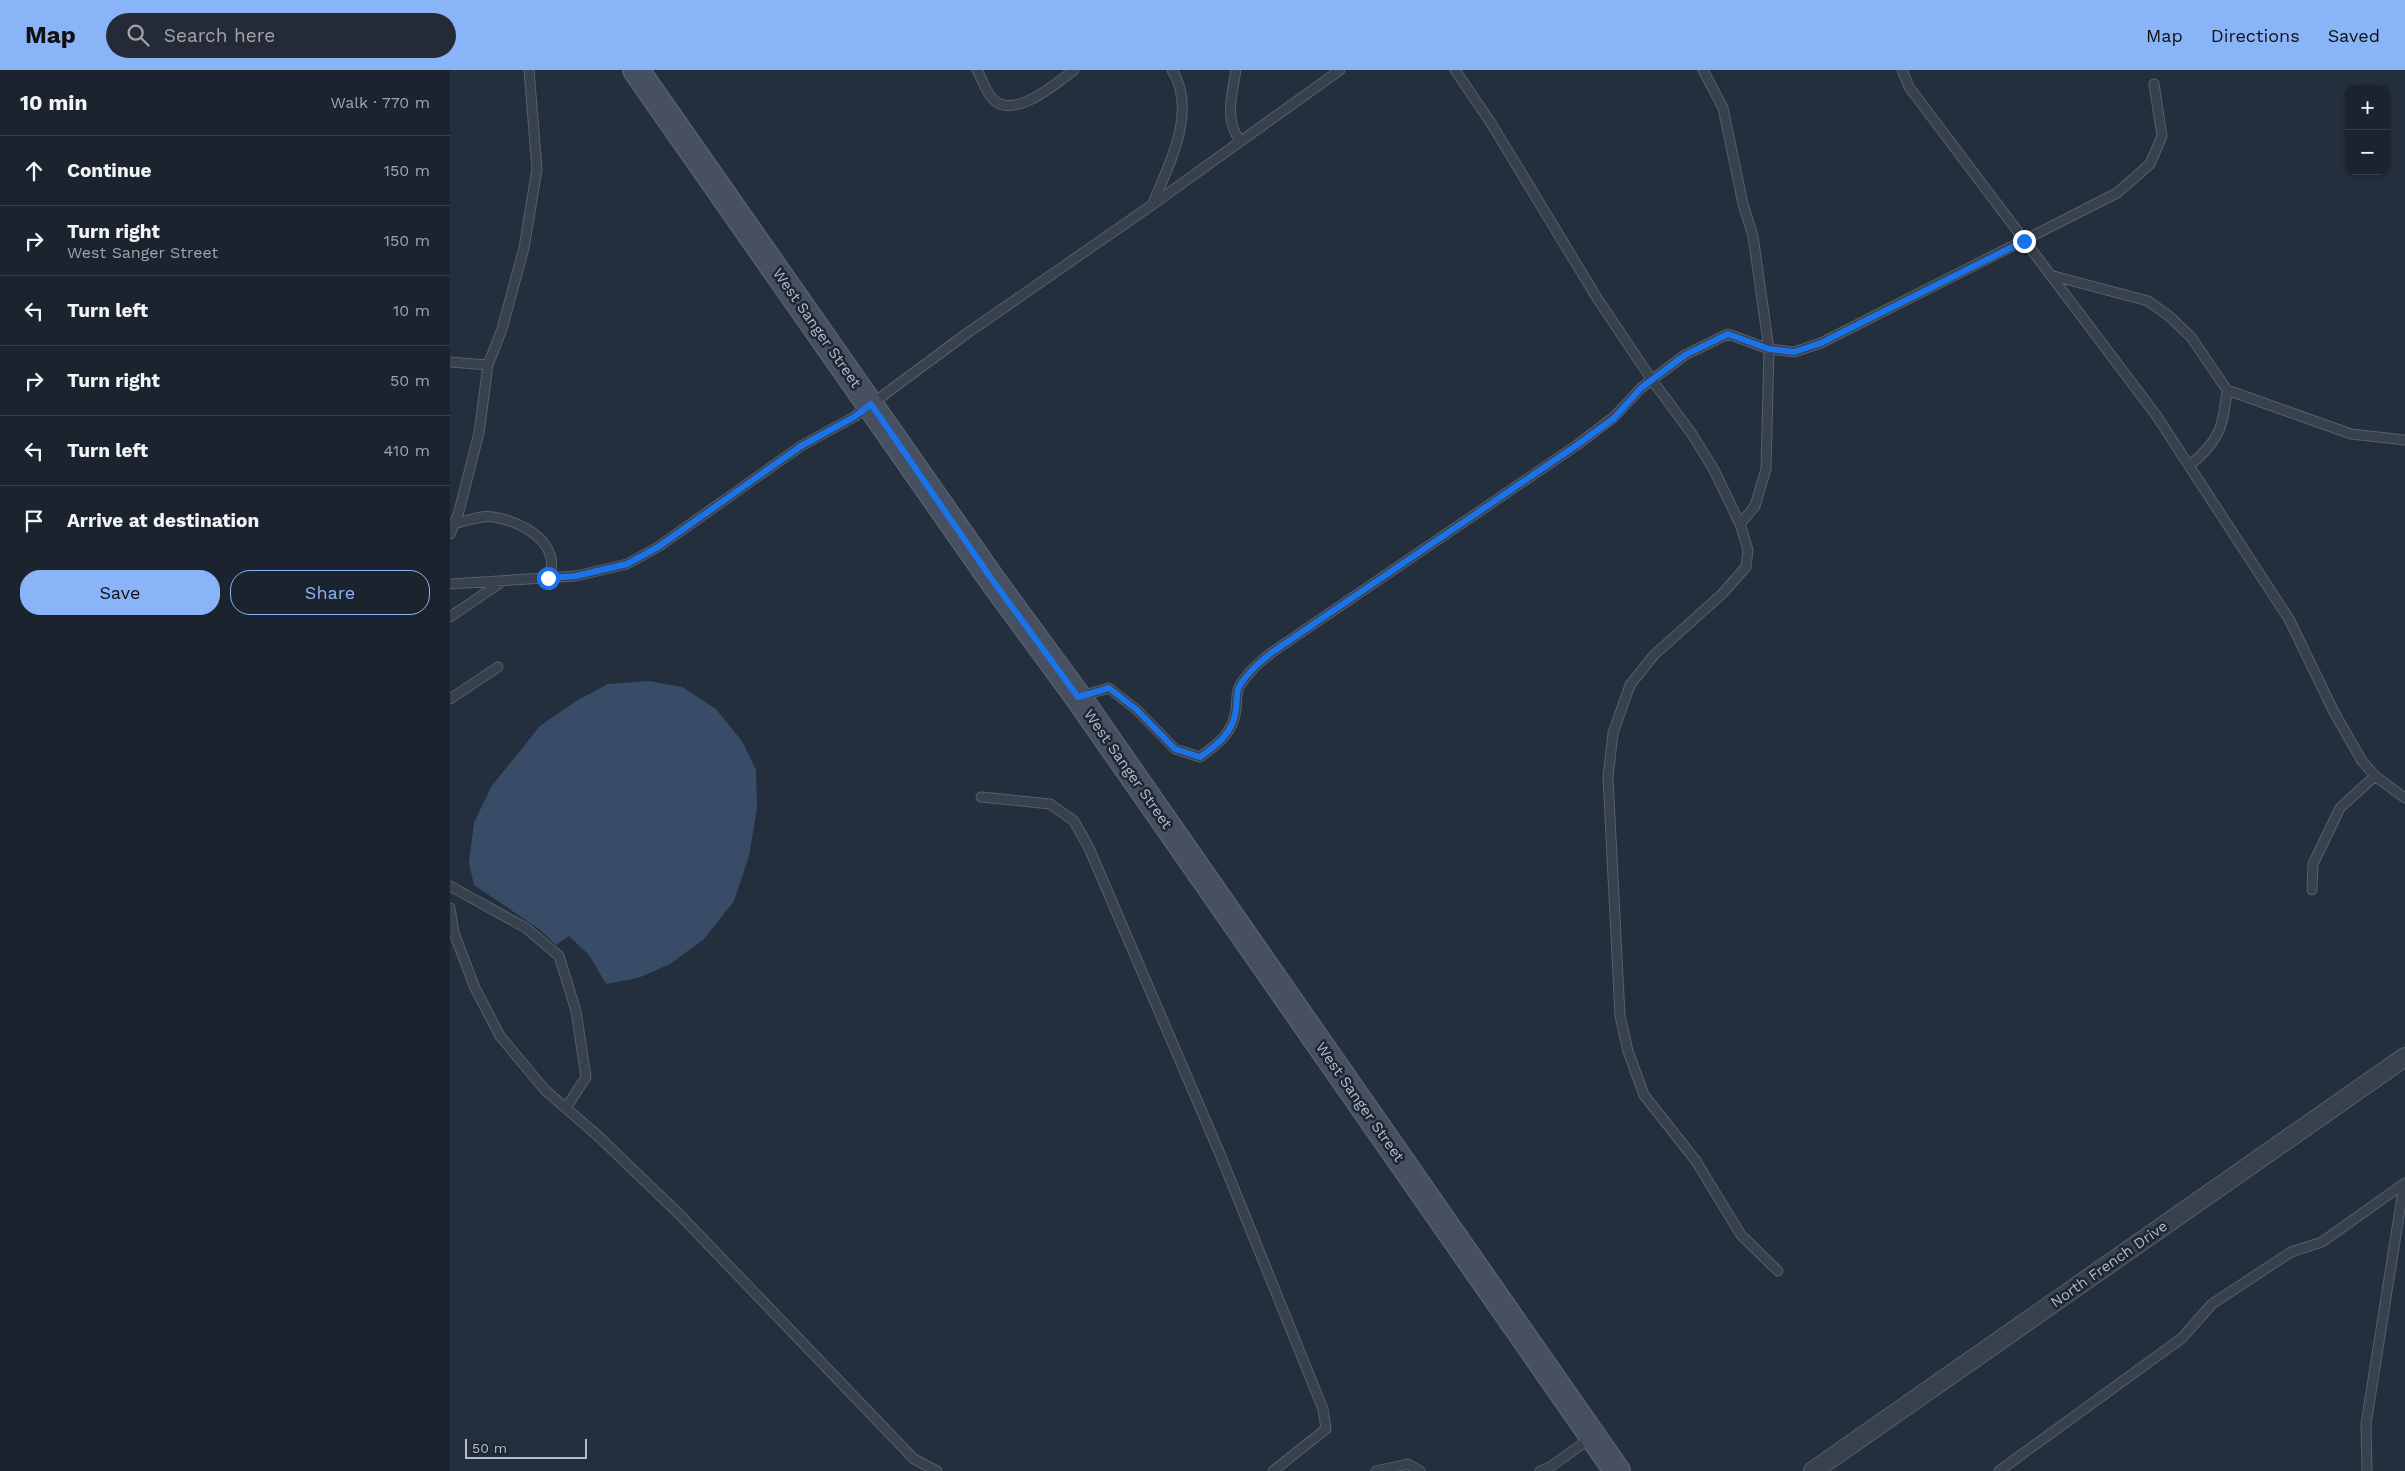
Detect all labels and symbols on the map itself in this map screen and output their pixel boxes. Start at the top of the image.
route end [2013,230,2036,253]
street label: West Sanger Street [769,265,865,392]
route start [537,567,560,590]
street label: West Sanger Street [1080,706,1176,833]
street label: West Sanger Street [1312,1039,1408,1166]
street label: North French Drive [2047,1217,2171,1311]
scale bar [465,1436,588,1459]

